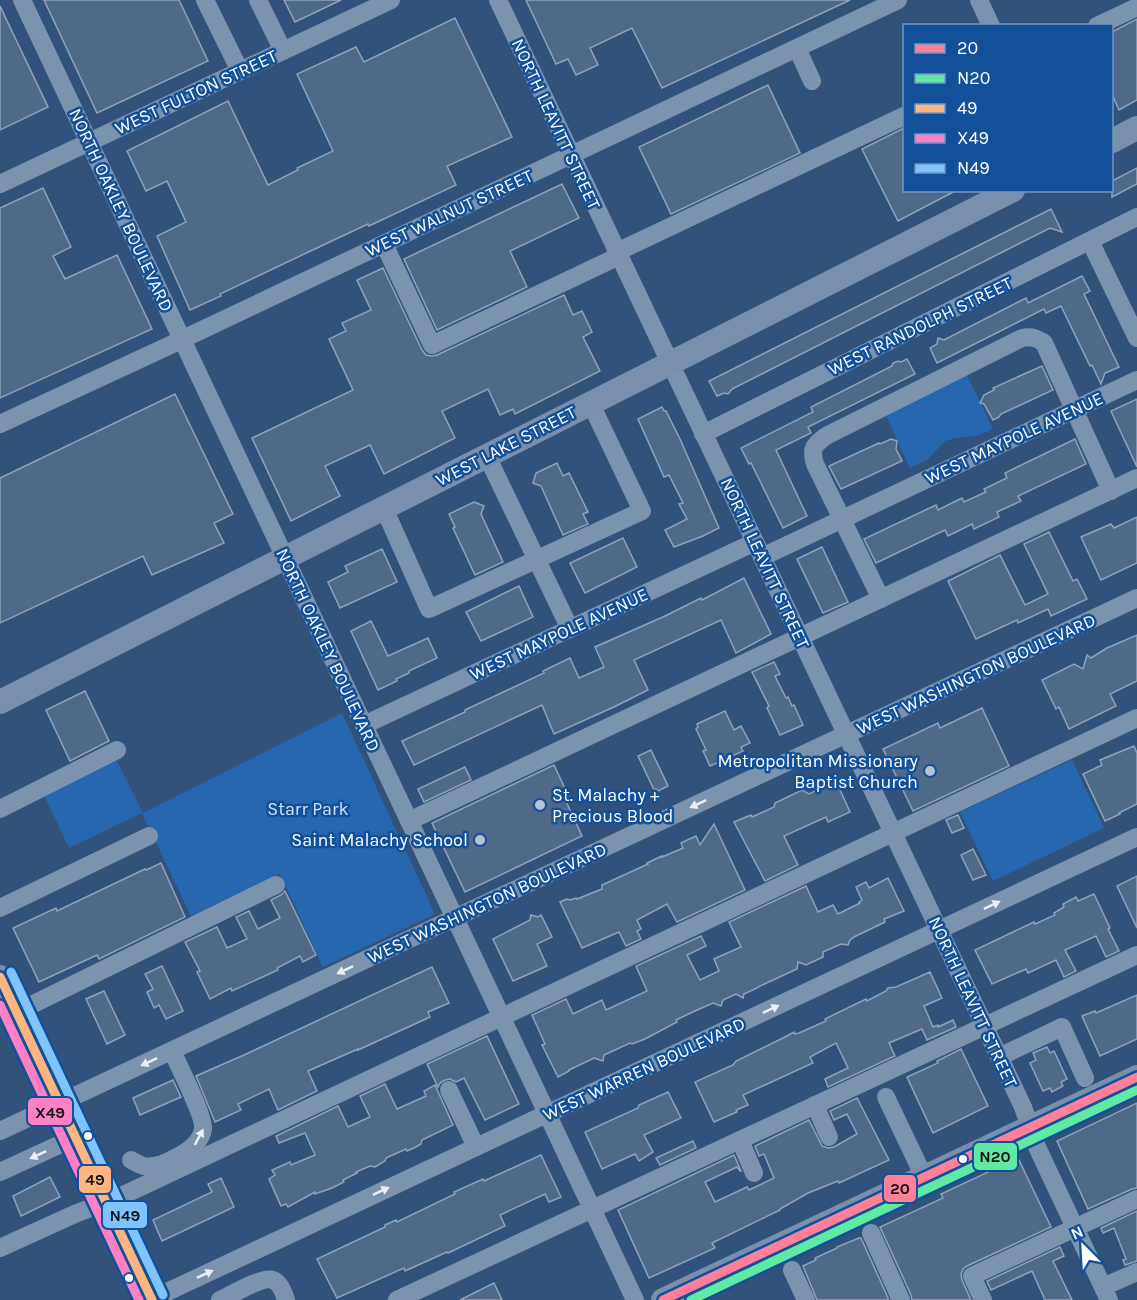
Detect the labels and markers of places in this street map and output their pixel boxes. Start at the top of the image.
place label: Metropolitan Missionary Baptist Church [717,750,919,793]
marker: Metropolitan Missionary Baptist Church [923,764,937,778]
place label: St. Malachy + Precious Blood [552,784,673,827]
marker: St. Malachy + Precious Blood [533,798,547,812]
place label: Saint Malachy School [291,829,468,851]
marker: Saint Malachy School [473,833,487,847]
unlabelled marker [82,1130,94,1142]
unlabelled marker [957,1153,969,1165]
unlabelled marker [123,1272,135,1284]

